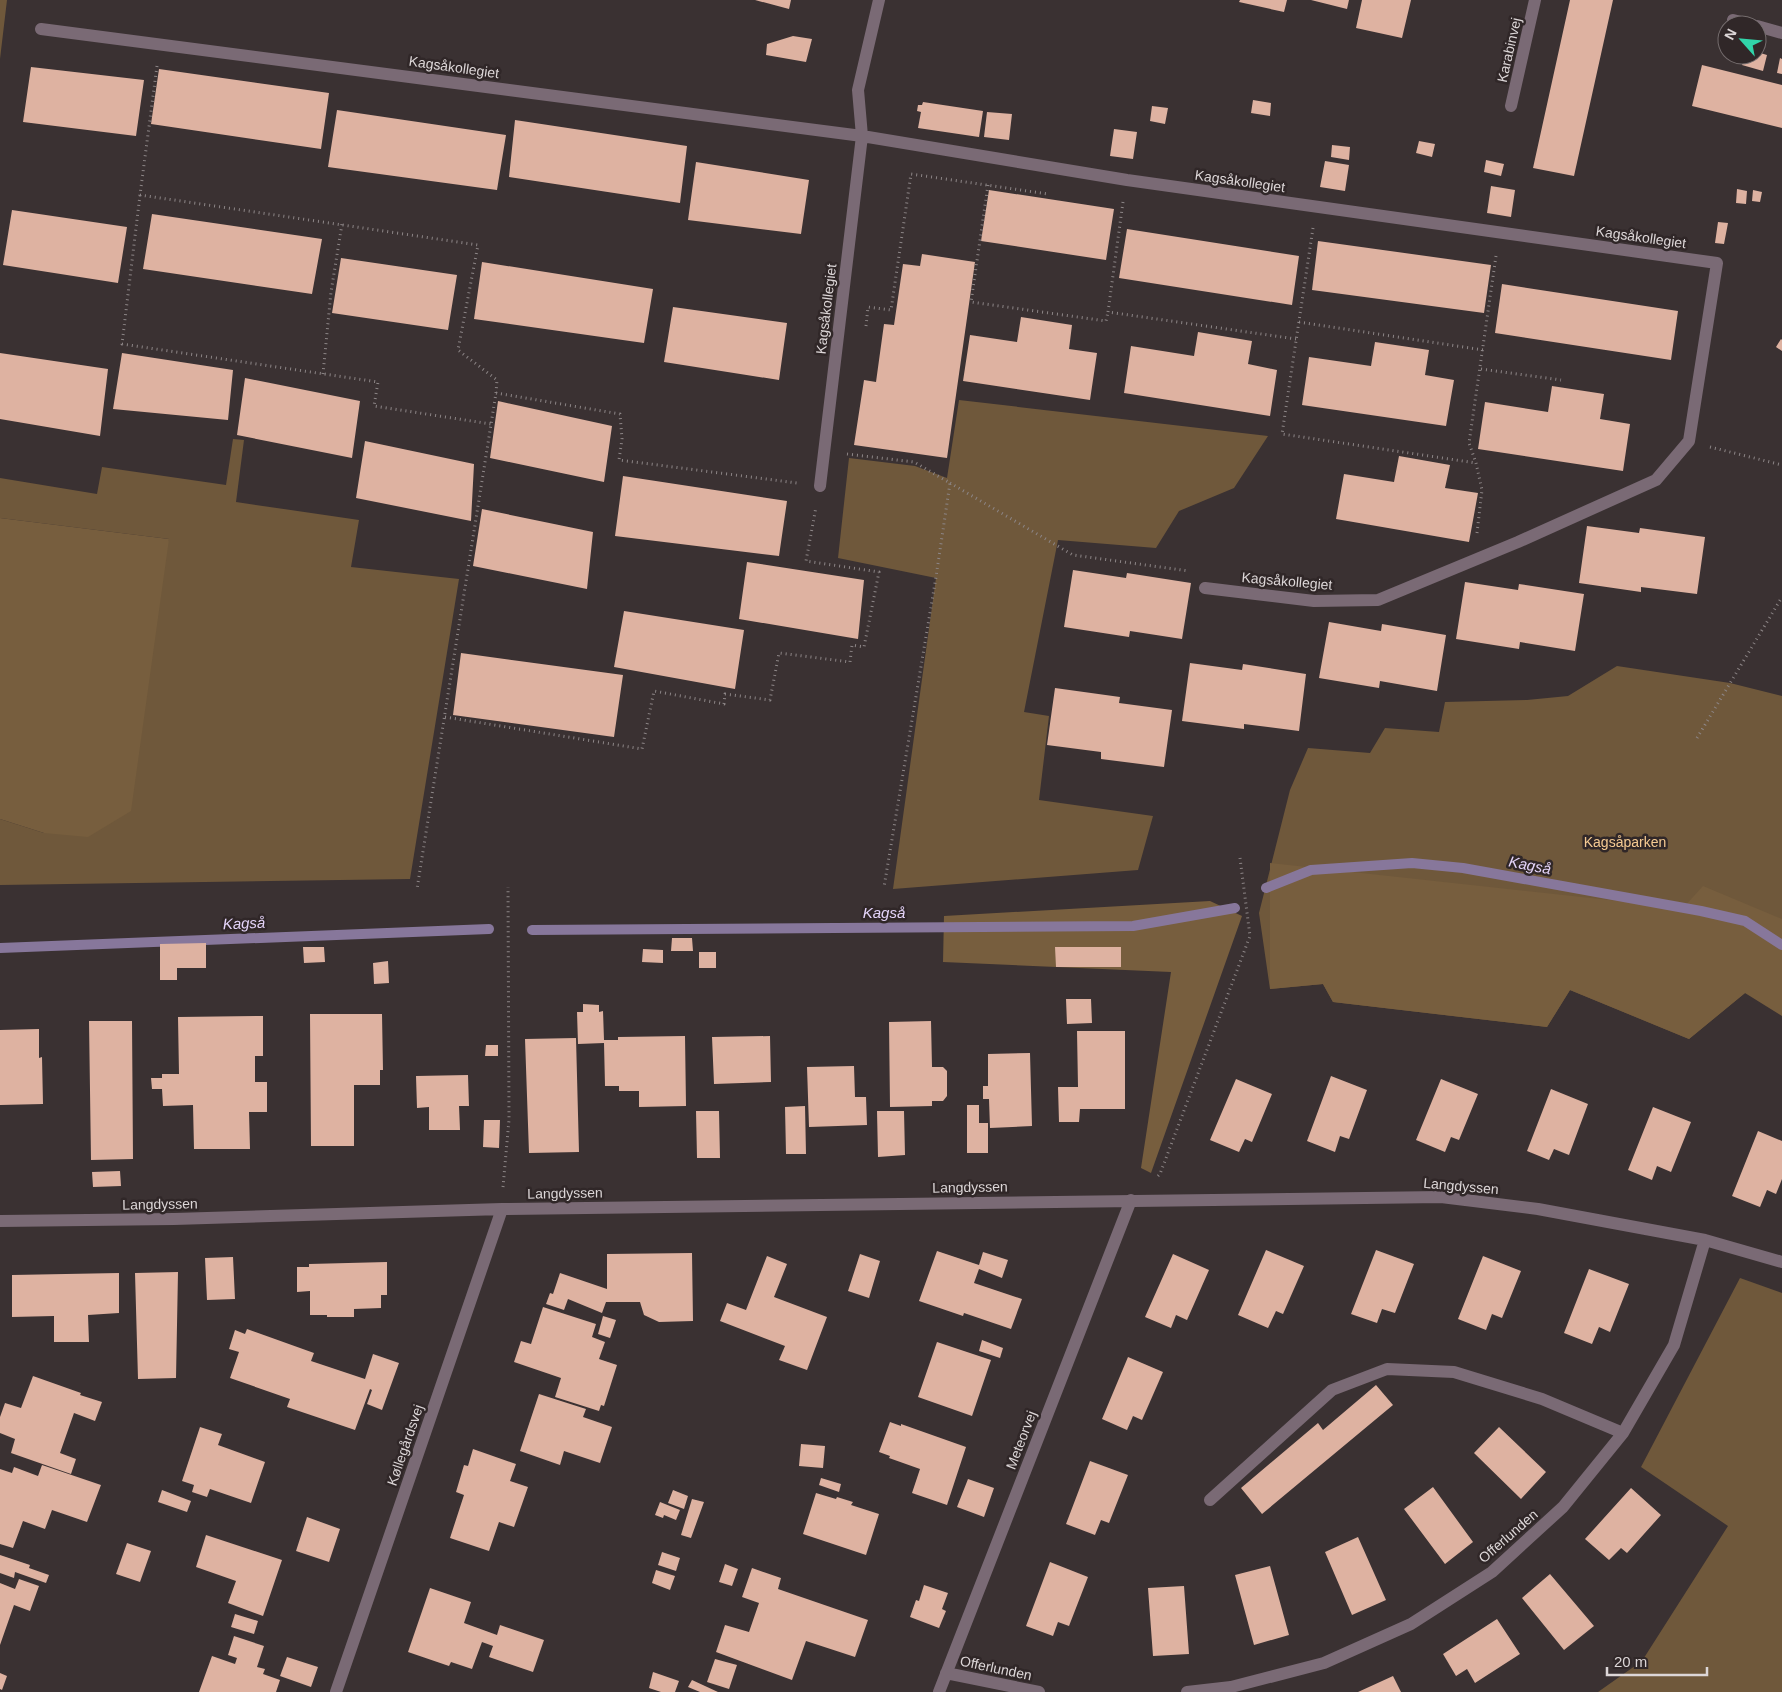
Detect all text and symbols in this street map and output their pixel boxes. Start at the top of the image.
north arrow [1717,15,1767,65]
street label: Karabinvej [1494,16,1524,84]
text: N [1721,26,1740,42]
street label: Kagsåkollegiet [408,53,500,81]
street label: Kagsåkollegiet [1194,167,1286,195]
street label: Kagsåkollegiet [1595,223,1687,251]
street label: Kagsåkollegiet [813,263,840,355]
street label: Kagsåkollegiet [1241,569,1333,593]
park label: Kagsåparken [1584,834,1666,850]
water label: Kagså [1507,853,1553,877]
water label: Kagså [863,904,905,921]
water label: Kagså [222,914,266,932]
street label: Langdyssen [1423,1175,1499,1197]
street label: Langdyssen [932,1178,1008,1196]
street label: Langdyssen [527,1184,603,1202]
street label: Langdyssen [122,1195,198,1213]
street label: Køllegårdsvej [384,1402,426,1488]
street label: Meteorvej [1003,1408,1039,1472]
street label: Offerlunden [1475,1506,1541,1566]
scale bar [1607,1644,1707,1676]
street label: Offerlunden [959,1653,1033,1683]
text: 20 m [1614,1653,1647,1670]

